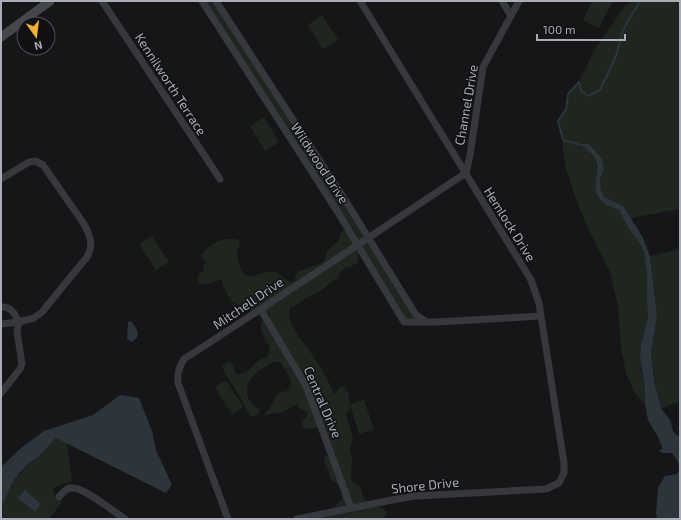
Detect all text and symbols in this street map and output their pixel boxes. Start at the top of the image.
north arrow [16,16,56,56]
scale bar [537,16,625,42]
text: 100 m [543,22,575,36]
street label: Kennilworth Terrace [132,30,210,138]
text: N [33,39,44,53]
street label: Channel Drive [451,63,481,147]
street label: Wildwood Drive [288,119,352,207]
street label: Hemlock Drive [481,184,539,264]
street label: Mitchell Drive [210,274,286,332]
street label: Central Drive [301,364,345,440]
street label: Shore Drive [390,473,460,497]

